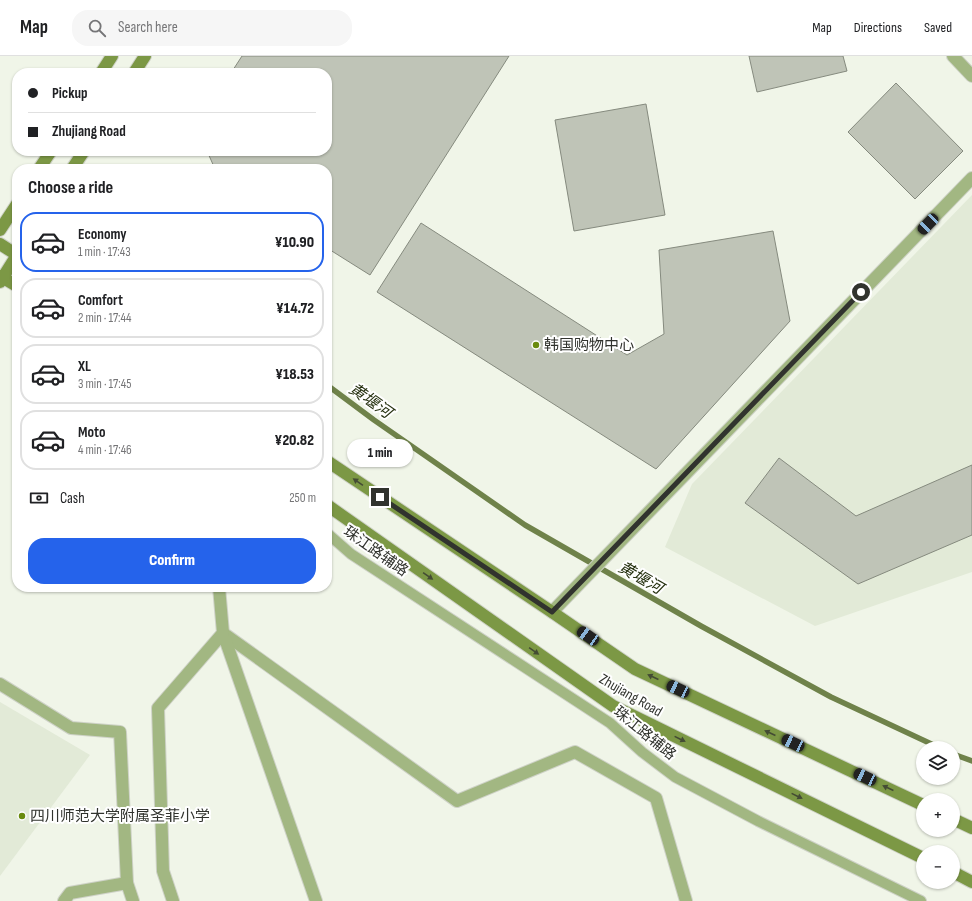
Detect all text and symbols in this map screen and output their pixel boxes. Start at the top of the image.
search box [72,10,352,46]
text: Map [20,16,48,39]
icon: search [86,17,108,39]
text: Search here [118,18,178,37]
text: Map [812,19,832,36]
text: Directions [854,19,902,36]
text: Saved [924,19,952,36]
text: Pickup [52,84,88,103]
text: Zhujiang Road [52,122,126,141]
text: Choose a ride [28,177,113,198]
car [915,211,941,237]
icon: car [30,224,66,260]
text: Economy [78,225,127,244]
text: ¥10.90 [275,233,314,252]
text: 1 min · 17:43 [78,244,131,260]
route start [852,283,870,301]
icon: car [30,290,66,326]
text: Comfort [78,291,123,310]
text: ¥14.72 [276,299,314,318]
text: 2 min · 17:44 [78,310,131,326]
place label: 韩国购物中心 [544,336,634,355]
marker: 韩国购物中心 [531,340,541,350]
icon: car [30,356,66,392]
text: XL [78,357,91,376]
text: ¥18.53 [275,365,314,384]
text: 3 min · 17:45 [78,376,131,392]
water label: 黄堰河 [345,380,398,424]
icon: car [30,422,66,458]
text: Moto [78,423,105,442]
text: ¥20.82 [275,431,314,450]
callout: 1 min [347,439,413,467]
text: 4 min · 17:46 [78,442,132,458]
text: 1 min [368,445,392,461]
one-way arrow [352,478,363,486]
icon: cash [28,487,50,509]
route end [371,488,389,506]
text: Cash [60,489,85,508]
text: 250 m [289,490,316,506]
street label: 珠江路辅路 [340,522,412,581]
button: Confirm [28,538,316,584]
water label: 黄堰河 [615,558,668,600]
one-way arrow [422,572,433,580]
car [575,624,601,648]
one-way arrow [528,647,539,655]
street label: Zhujiang Road [596,670,666,721]
one-way arrow [647,674,658,680]
car [665,678,691,700]
street label: 珠江路辅路 [610,702,680,764]
one-way arrow [764,730,776,736]
car [780,732,806,754]
one-way arrow [675,736,686,742]
map controls [916,741,960,889]
button: layers [916,741,960,785]
car [852,766,878,788]
one-way arrow [882,785,893,791]
one-way arrow [792,793,803,799]
button: + [916,793,960,837]
place label: 四川师范大学附属圣菲小学 [30,807,210,826]
marker: 四川师范大学附属圣菲小学 [17,811,27,821]
button: − [916,845,960,889]

